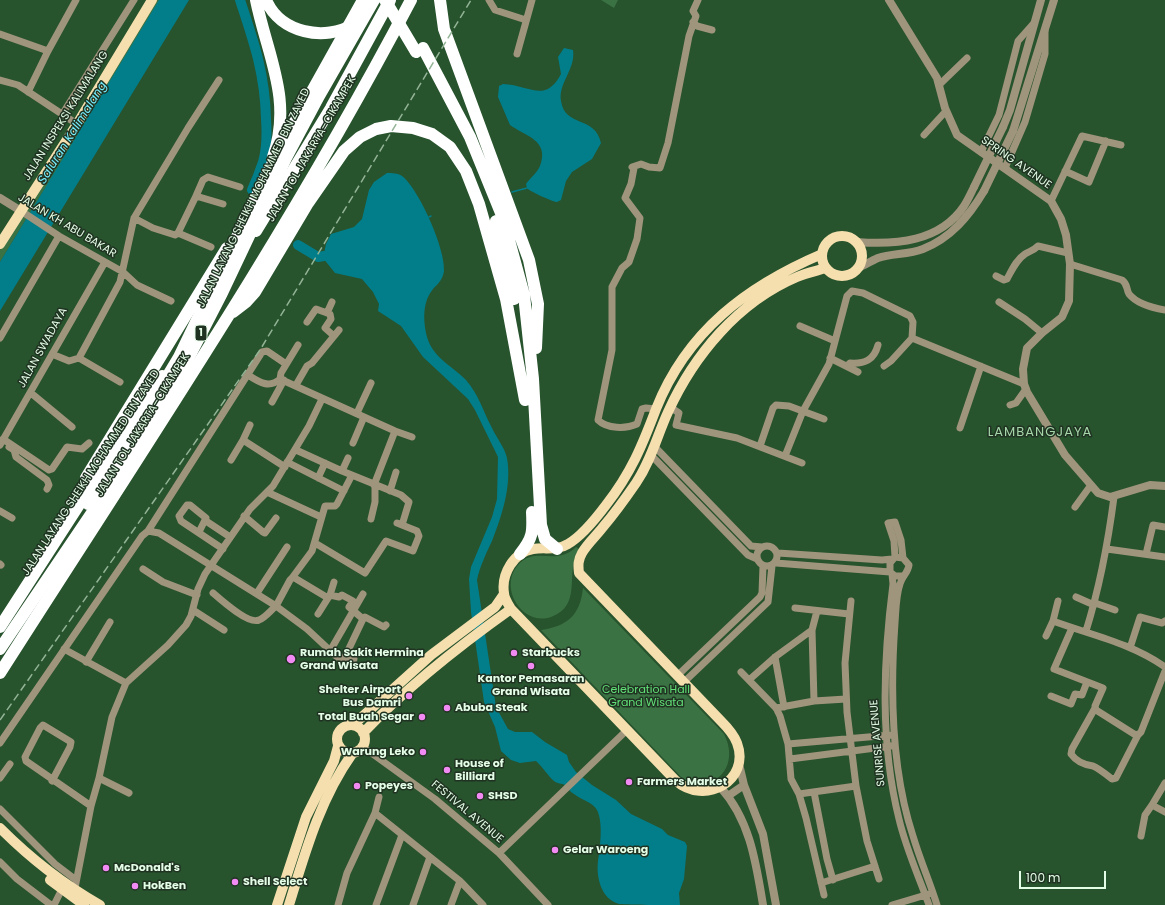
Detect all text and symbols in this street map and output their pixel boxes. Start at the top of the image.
street label: JALAN INSPEKSI KALIMALANG [21,49,111,183]
street label: JALAN TOL JAKARTA–CIKAMPEK [265,74,359,224]
water label: Saluran Kalimalang [36,79,110,187]
street label: JALAN LAYANG SHEIKH MOHAMMED BIN ZAYED [195,86,313,310]
street label: SPRING AVENUE [978,134,1054,192]
street label: JALAN KH ABU BAKAR [15,191,119,261]
street label: JALAN SWADAYA [15,306,71,390]
road number: 1 [195,325,207,341]
street label: JALAN TOL JAKARTA–CIKAMPEK [93,351,193,499]
street label: JALAN LAYANG SHEIKH MOHAMMED BIN ZAYED [19,368,163,578]
district label: LAMBANGJAYA [988,425,1092,441]
place label: Rumah Sakit Hermina Grand Wisata [300,646,424,672]
place label: Starbucks [522,646,580,660]
marker: Starbucks [509,648,519,658]
marker: Rumah Sakit Hermina Grand Wisata [285,653,297,665]
marker: Kantor Pemasaran Grand Wisata [526,661,536,671]
place label: Kantor Pemasaran Grand Wisata [477,672,585,698]
place label: Shelter Airport Bus Damri [319,683,401,709]
park label: Celebration Hall Grand Wisata [602,683,690,709]
marker: Shelter Airport Bus Damri [404,691,414,701]
street label: SUNRISE AVENUE [868,699,888,787]
place label: Abuba Steak [455,701,528,715]
marker: Abuba Steak [442,703,452,713]
place label: Total Buah Segar [318,710,414,724]
marker: Total Buah Segar [417,712,427,722]
place label: Warung Leko [341,745,415,759]
marker: Warung Leko [418,747,428,757]
place label: House of Billiard [455,757,504,783]
marker: House of Billiard [442,765,452,775]
place label: Farmers Market [637,775,727,789]
marker: Farmers Market [624,777,634,787]
street label: FESTIVAL AVENUE [428,778,506,846]
place label: Popeyes [365,779,413,793]
marker: Popeyes [352,781,362,791]
place label: SHSD [488,789,518,803]
marker: SHSD [475,791,485,801]
place label: Gelar Waroeng [563,843,648,857]
marker: Gelar Waroeng [550,845,560,855]
place label: McDonald's [114,861,180,875]
marker: McDonald's [101,863,111,873]
scale bar [1021,863,1108,889]
text: 100 m [1026,869,1060,886]
place label: Shell Select [243,875,307,889]
marker: Shell Select [230,877,240,887]
place label: HokBen [143,879,186,893]
marker: HokBen [130,881,140,891]

